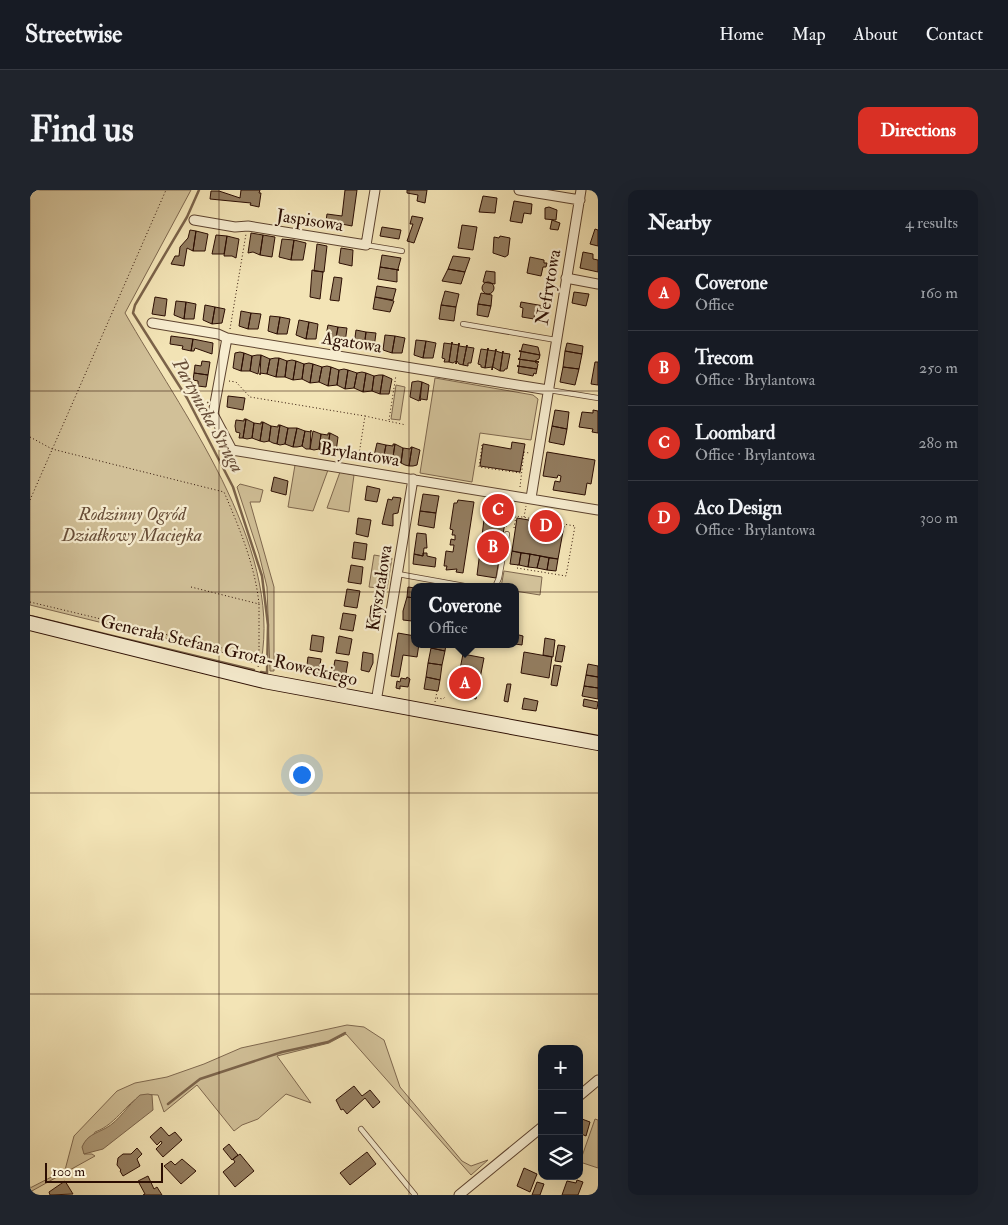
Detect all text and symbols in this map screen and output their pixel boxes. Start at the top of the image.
text: Streetwise [25,19,122,50]
text: Home [719,23,764,46]
text: Map [792,23,826,46]
text: About [854,23,898,46]
text: Contact [926,23,983,46]
button: Directions [858,107,978,154]
text: Find us [30,108,134,152]
street label: Jaspisowa [274,204,346,237]
text: Nearby [648,209,711,236]
text: 4 results [905,213,958,233]
street label: Nefrytowa [531,247,567,327]
text: Coverone [695,271,768,295]
text: A [659,283,669,303]
text: 160 m [920,283,958,303]
text: Office [695,295,734,315]
street label: Agatowa [319,326,384,359]
text: Trecom [695,346,754,370]
water label: Partynicka Struga [166,353,250,477]
text: B [659,358,669,378]
text: 250 m [919,358,958,378]
text: Office · Brylantowa [695,370,815,390]
text: Loombard [695,421,775,445]
text: C [658,433,670,453]
text: 280 m [918,433,958,453]
street label: Brylantowa [319,437,402,472]
text: Office · Brylantowa [695,445,815,465]
pin: C [482,491,514,529]
text: Aco Design [695,496,782,520]
park label: Rodzinny Ogród Działkowy Maciejka [61,503,202,547]
pin: D [530,507,562,545]
text: D [657,508,671,528]
text: 300 m [920,508,958,528]
text: Office · Brylantowa [695,520,815,540]
pin: B [477,528,509,566]
street label: Kryształowa [361,543,398,633]
popup [411,583,519,648]
text: Coverone [429,594,501,618]
street label: Generała Stefana Grota-Roweckiego [98,610,360,691]
text: Office [429,618,468,638]
pin: A [449,664,481,702]
your location [289,762,315,788]
map controls [538,1045,583,1180]
button: + [538,1045,583,1090]
button: − [538,1090,583,1135]
button: layers [538,1135,583,1180]
scale bar [45,1160,162,1183]
text: 100 m [52,1163,85,1180]

